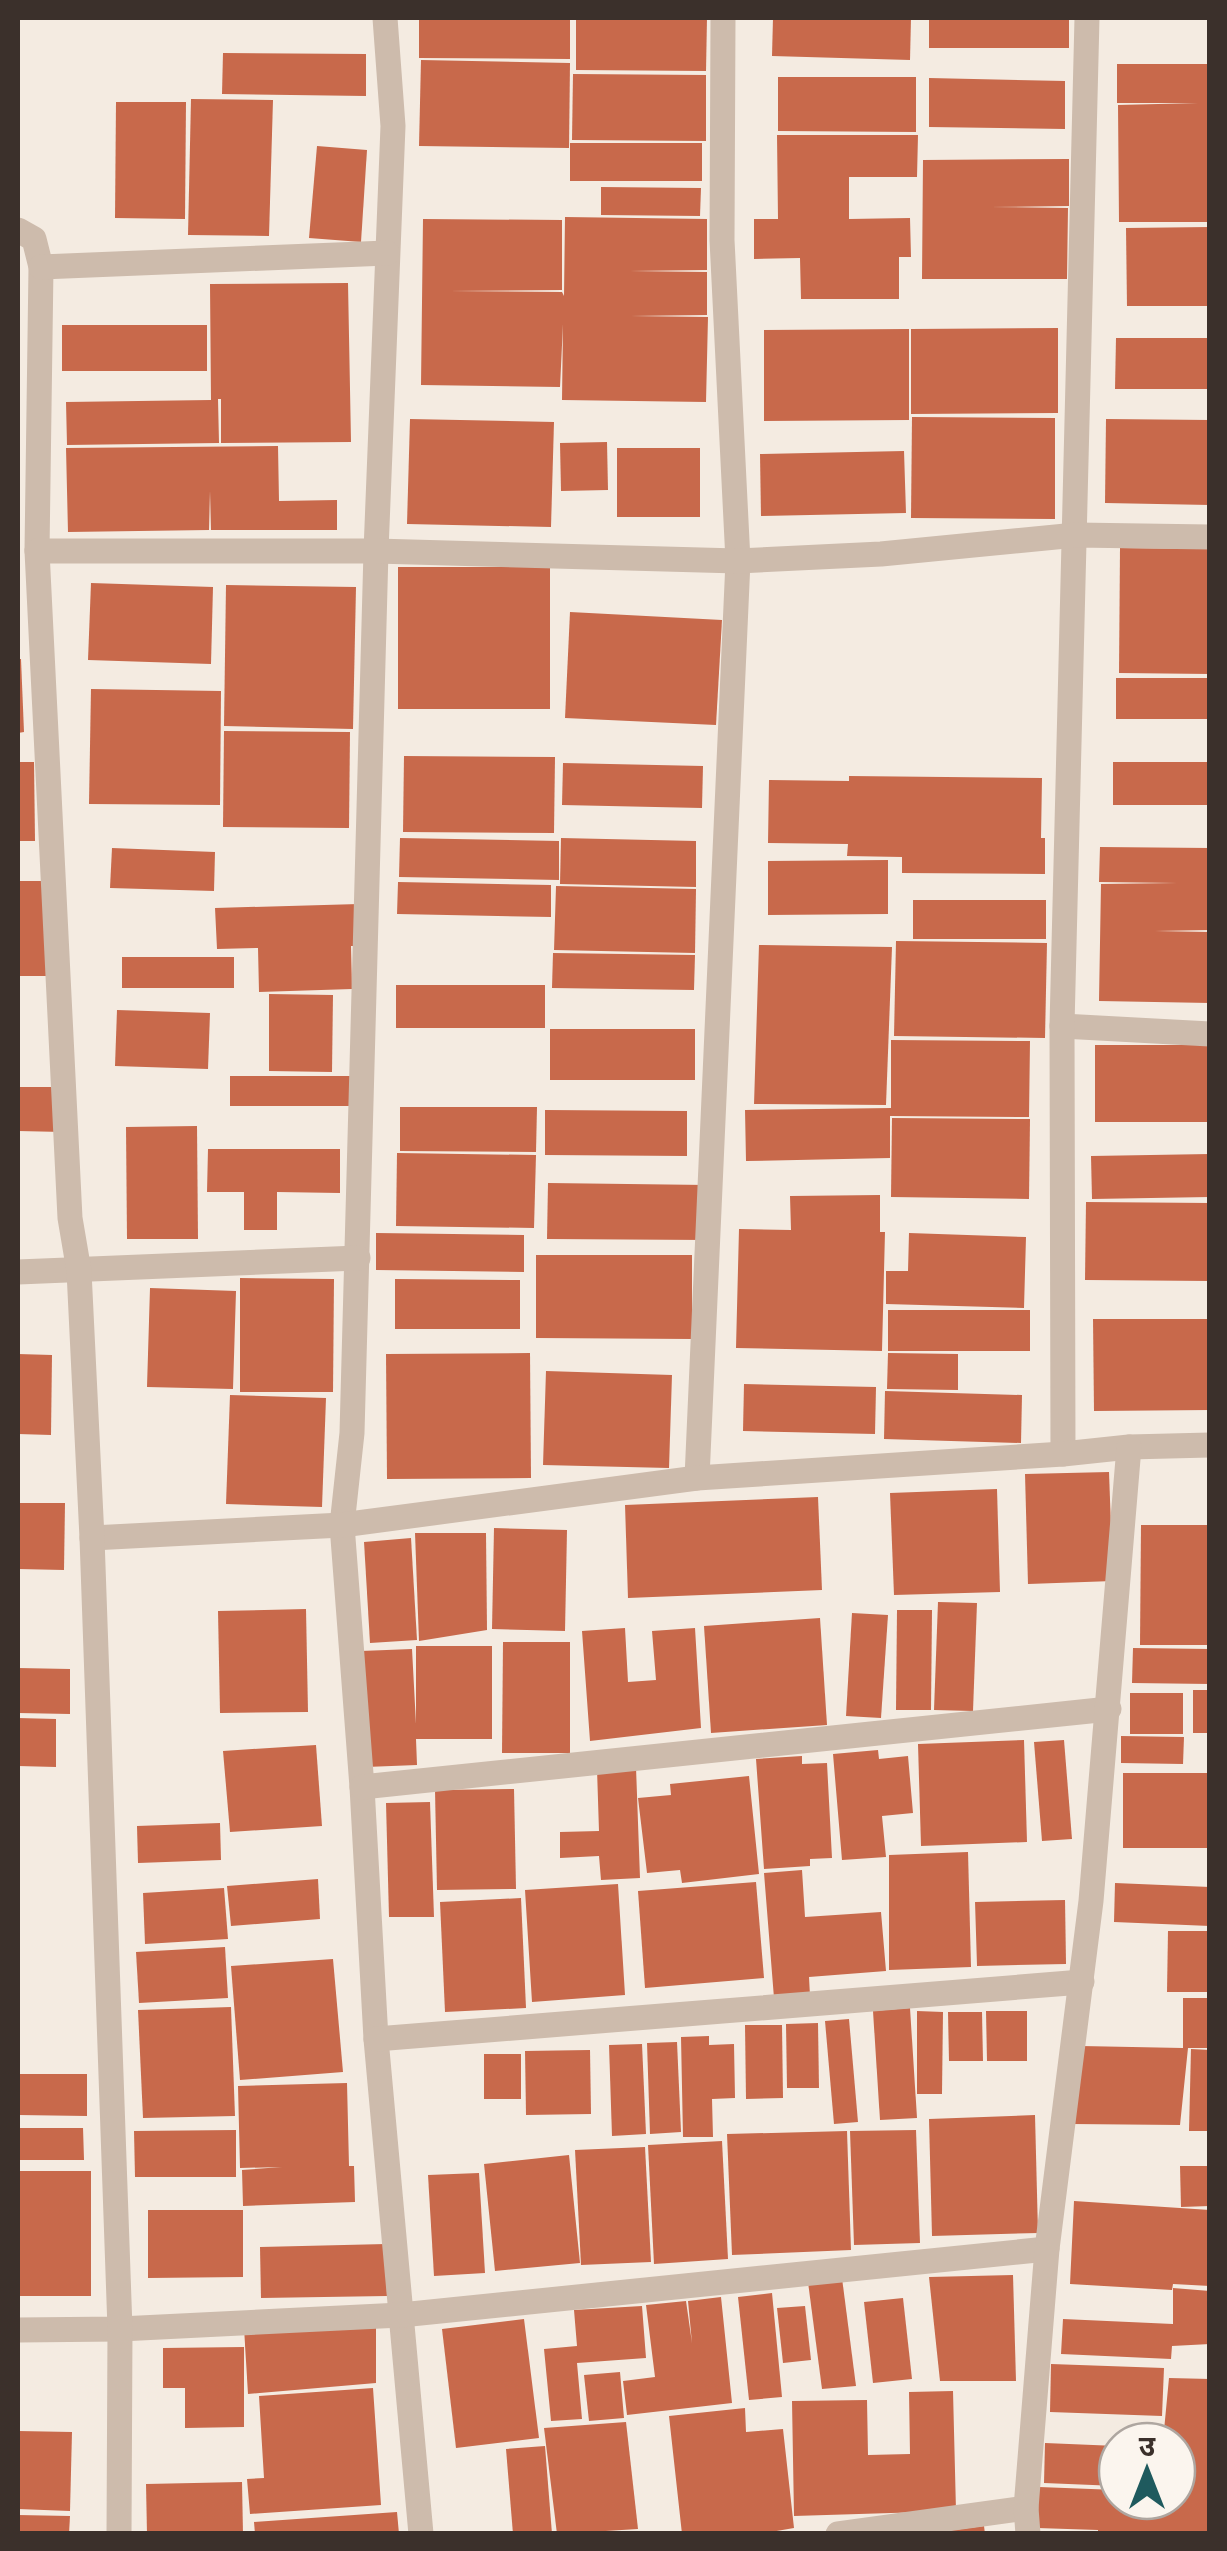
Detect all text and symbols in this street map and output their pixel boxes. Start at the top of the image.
north arrow [1097,2421,1197,2521]
text: उ [1139,2429,1156,2462]

